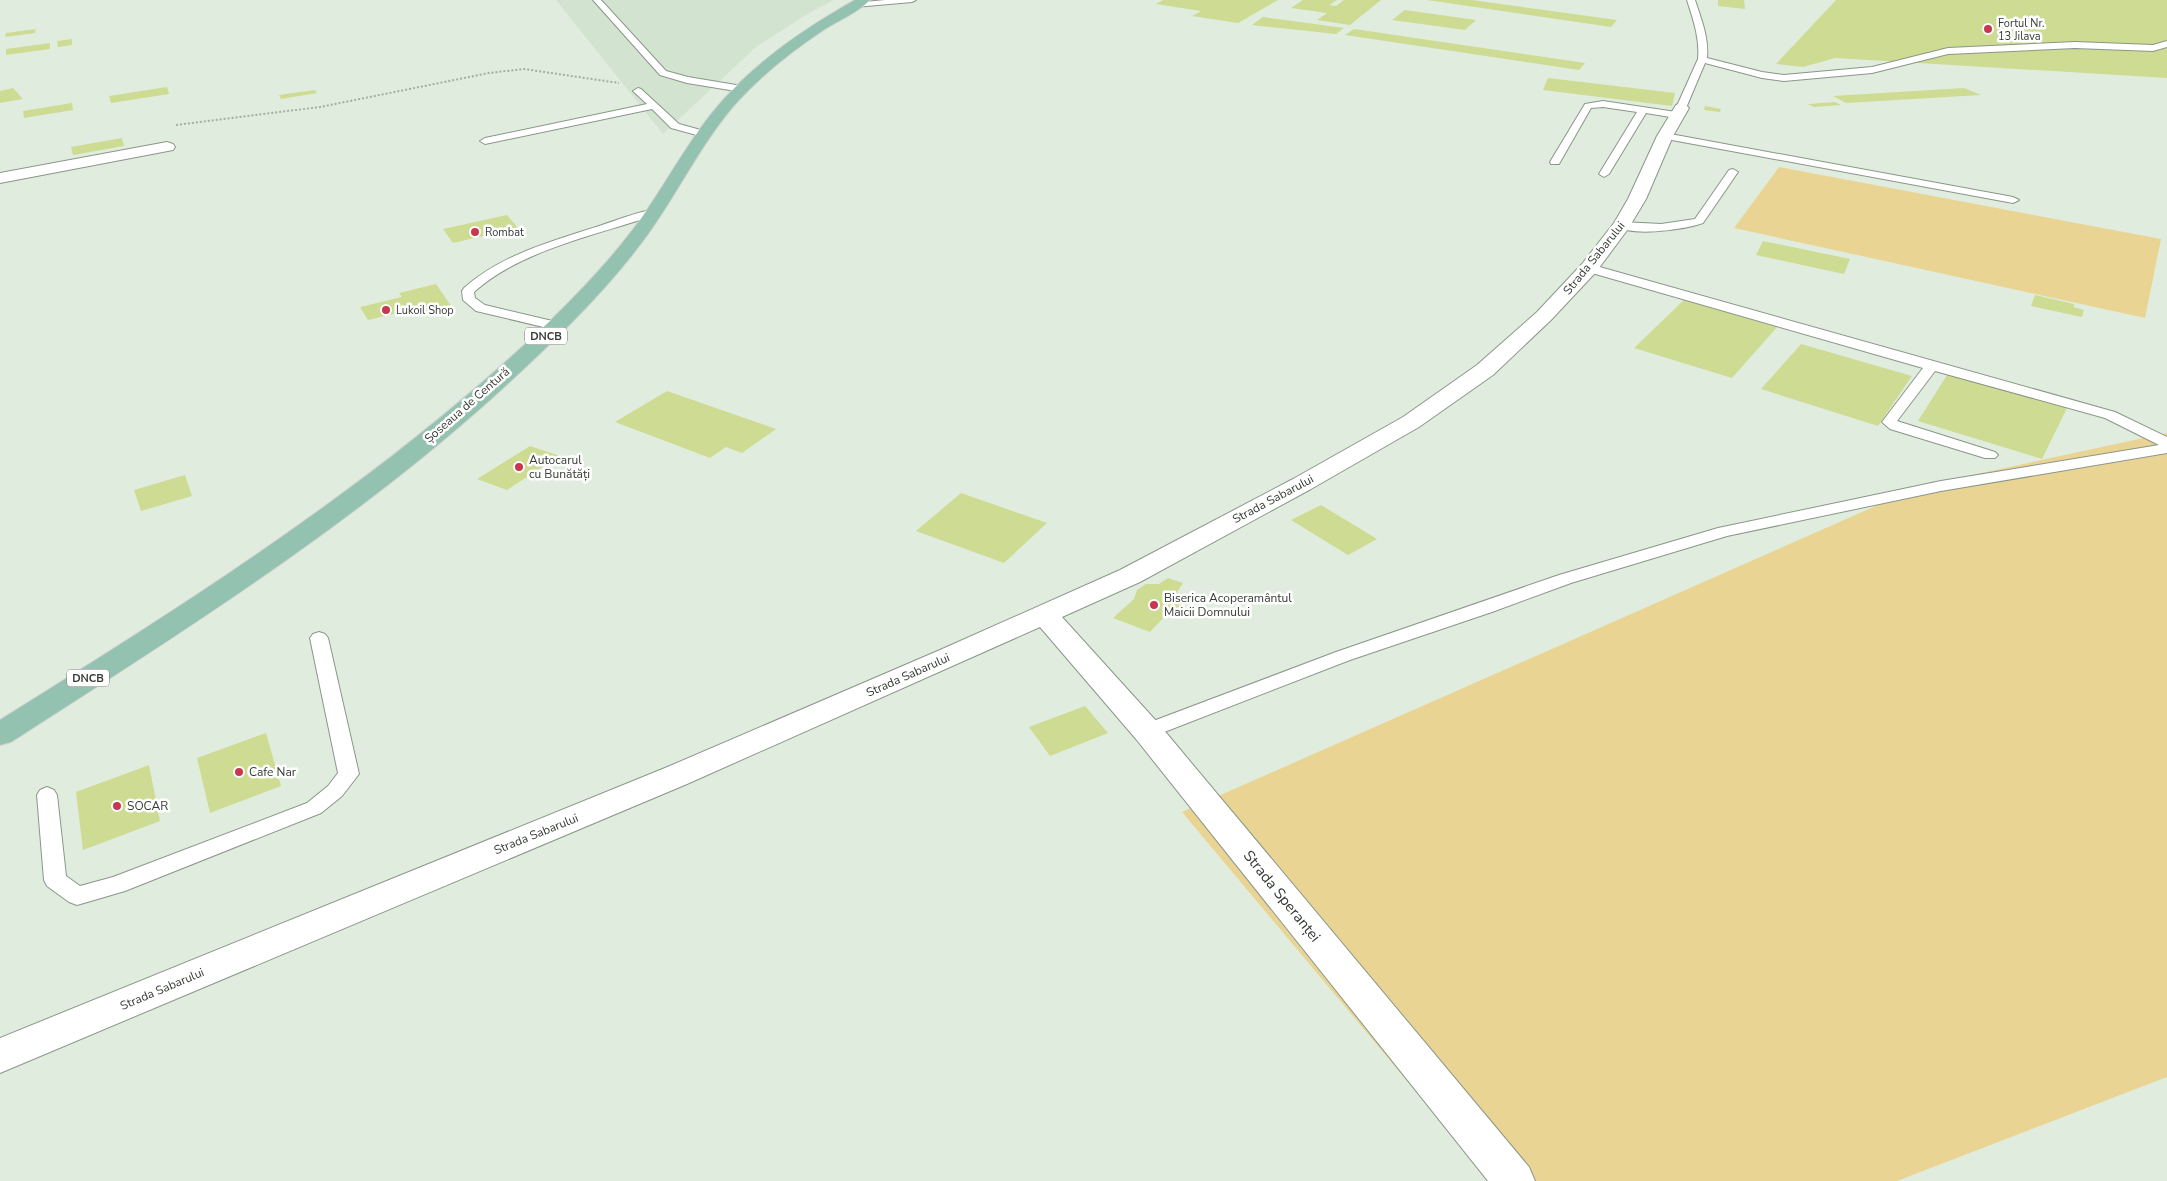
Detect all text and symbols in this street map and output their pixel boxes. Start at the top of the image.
place label: Fortul Nr. 13 Jilava [1998,16,2045,44]
marker: Fortul Nr. 13 Jilava [1982,23,1994,35]
street label: Strada Sabarului [1560,218,1628,298]
place label: Rombat [485,225,524,240]
marker: Rombat [469,226,481,238]
place label: Lukoil Shop [396,303,454,318]
marker: Lukoil Shop [380,304,392,316]
road number: DNCB [525,328,567,344]
street label: Șoseaua de Centură [421,364,513,446]
place label: Autocarul cu Bunătăți [529,452,590,482]
marker: Autocarul cu Bunătăți [513,461,525,473]
street label: Strada Sabarului [1230,471,1316,527]
place label: Biserica Acoperamântul Maicii Domnului [1164,590,1292,620]
marker: Biserica Acoperamântul Maicii Domnului [1148,599,1160,611]
street label: Strada Sabarului [864,649,952,701]
road number: DNCB [67,670,109,686]
place label: Cafe Nar [249,764,297,780]
marker: Cafe Nar [233,766,245,778]
place label: SOCAR [127,798,168,814]
marker: SOCAR [111,800,123,812]
street label: Strada Sabarului [491,810,581,858]
street label: Strada Speranței [1239,846,1325,946]
street label: Strada Sabarului [118,964,206,1014]

